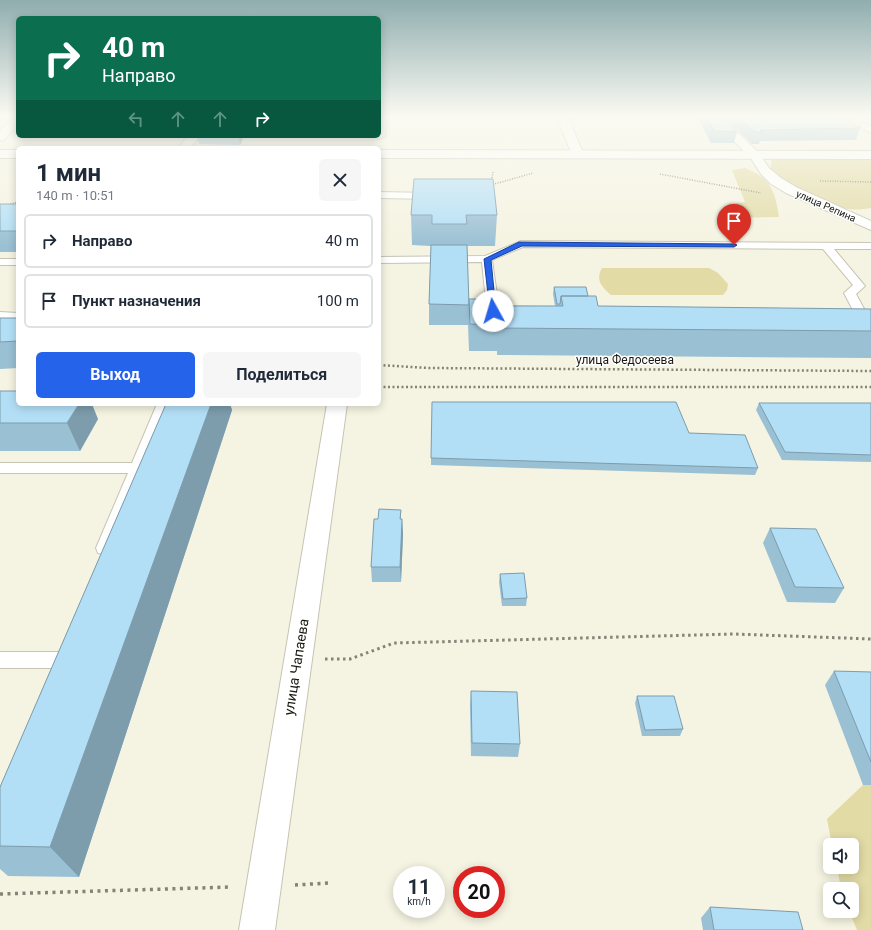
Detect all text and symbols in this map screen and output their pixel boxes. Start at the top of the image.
text: 40 m [102,31,165,64]
icon: right [36,32,88,84]
text: Направо [102,65,175,86]
icon: left [125,108,147,130]
icon: ahead [167,108,189,130]
icon: ahead [209,108,231,130]
icon: right [251,108,273,130]
text: 1 мин [36,159,101,187]
button: close [319,159,361,201]
text: 140 m · 10:51 [36,188,115,203]
street label: улица Репина [794,188,858,224]
pin [717,204,751,245]
icon: arrive [723,210,745,232]
icon: right [38,230,60,252]
text: Направо [72,232,133,250]
text: 40 m [325,232,359,250]
icon: arrive [38,290,60,312]
position arrow [472,290,514,332]
text: Пункт назначения [72,292,201,310]
text: 100 m [317,292,359,310]
button: Выход [36,352,195,398]
button: Поделиться [203,352,361,398]
street label: улица Федосеева [576,353,674,367]
street label: улица Чапаева [280,617,312,717]
map controls [823,838,859,918]
button: sound [823,838,859,874]
speed limit sign: 20 [453,866,505,918]
text: 11 [408,875,430,899]
button: search [823,882,859,918]
text: km/h [407,896,431,907]

